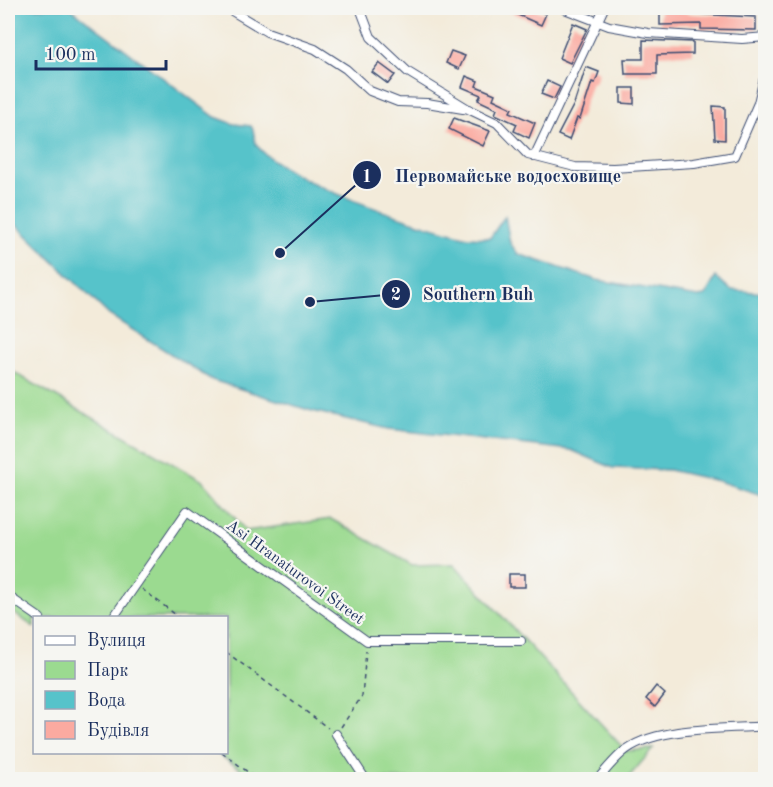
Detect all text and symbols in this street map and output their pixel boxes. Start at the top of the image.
scale bar [36,33,166,71]
text: 100 m [45,46,96,64]
callout: Первомайське водосховище [352,157,633,193]
text: 1 [362,168,372,186]
text: Первомайське водосховище [395,168,621,186]
callout: Southern Buh [381,276,546,312]
text: 2 [391,286,401,304]
text: Southern Buh [423,286,533,304]
street label: Asi Hranaturovoi Street [223,517,367,628]
legend [33,616,228,754]
text: Вулиця [87,632,146,650]
text: Парк [87,662,128,680]
text: Вода [87,692,126,710]
text: Будівля [87,722,149,740]

